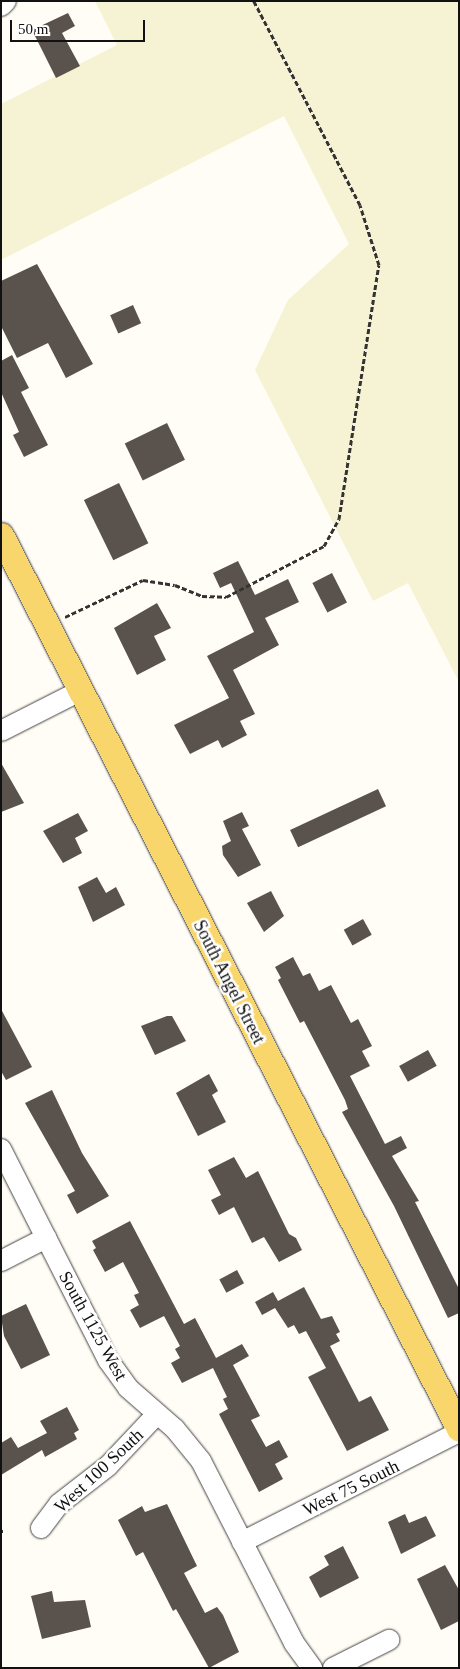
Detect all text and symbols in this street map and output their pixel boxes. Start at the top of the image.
scale bar [12,10,148,42]
text: 50 m [18,21,48,37]
street label: South Angel Street [188,916,270,1048]
street label: South 1125 West [54,1267,132,1385]
street label: West 100 South [50,1424,148,1518]
street label: West 75 South [299,1455,403,1521]

